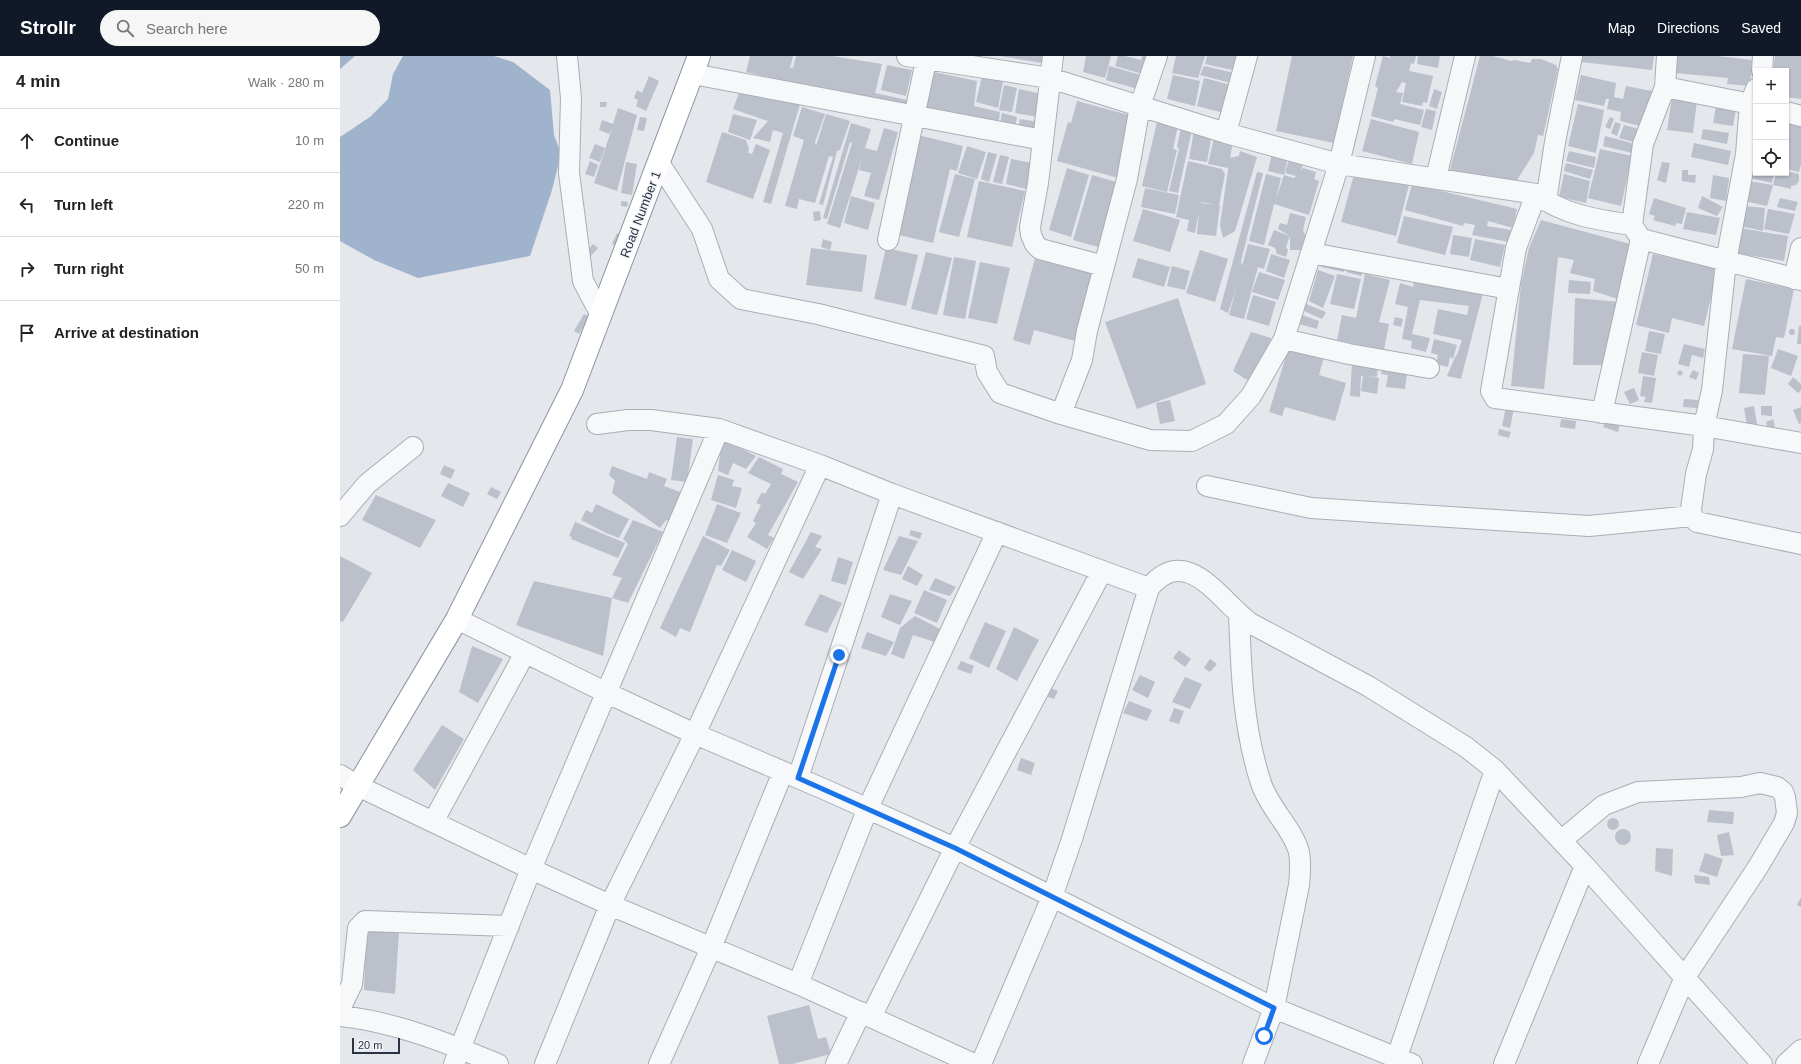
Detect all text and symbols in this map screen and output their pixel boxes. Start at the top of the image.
search box [100,10,380,46]
text: Strollr [20,17,76,38]
icon: search [114,17,136,39]
text: Search here [146,20,228,37]
text: Map [1608,20,1635,36]
text: Directions [1657,20,1719,36]
text: Saved [1741,20,1781,36]
map controls [1753,68,1789,176]
button: + [1753,68,1789,104]
text: 4 min [16,72,60,91]
text: Walk · 280 m [248,75,324,90]
button: − [1753,104,1789,140]
icon: ahead [16,130,38,152]
text: Continue [54,132,119,149]
text: 10 m [295,133,324,148]
button: locate [1753,140,1789,176]
street label: Road Number 1 [617,169,664,260]
icon: left [16,194,38,216]
text: Turn left [54,196,113,213]
text: 220 m [288,197,324,212]
icon: right [16,258,38,280]
text: Turn right [54,260,124,277]
text: 50 m [295,261,324,276]
icon: arrive [16,322,38,344]
text: Arrive at destination [54,324,199,341]
route end [830,646,848,664]
route start [1255,1027,1273,1045]
scale bar [352,1036,400,1055]
text: 20 m [358,1039,382,1051]

